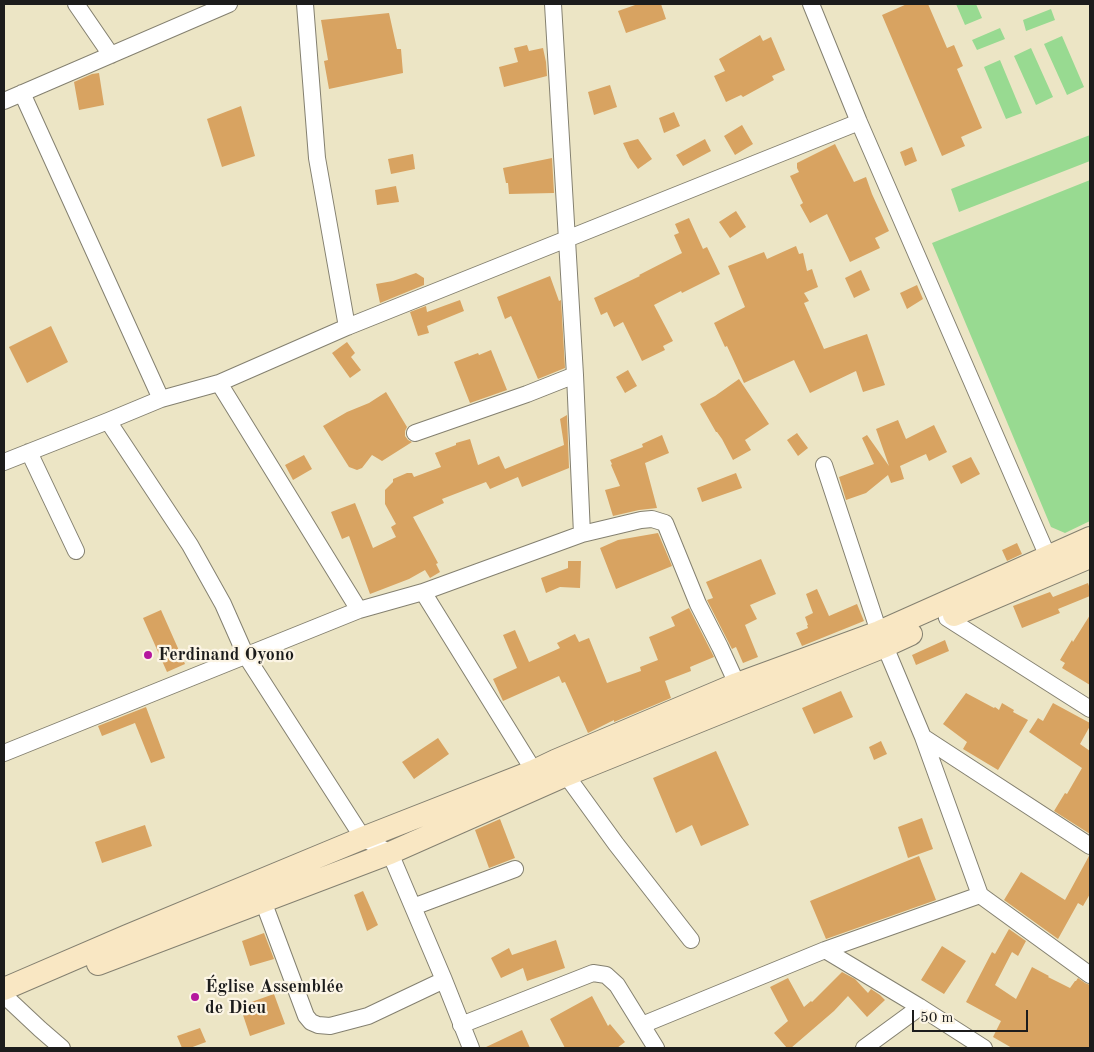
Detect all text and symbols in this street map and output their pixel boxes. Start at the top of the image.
place label: Ferdinand Oyono [158,644,294,666]
marker: Ferdinand Oyono [142,649,154,661]
place label: Église Assemblée de Dieu [205,976,344,1019]
marker: Église Assemblée de Dieu [189,991,201,1003]
scale bar [914,1000,1030,1032]
text: 50 m [920,1011,954,1026]

